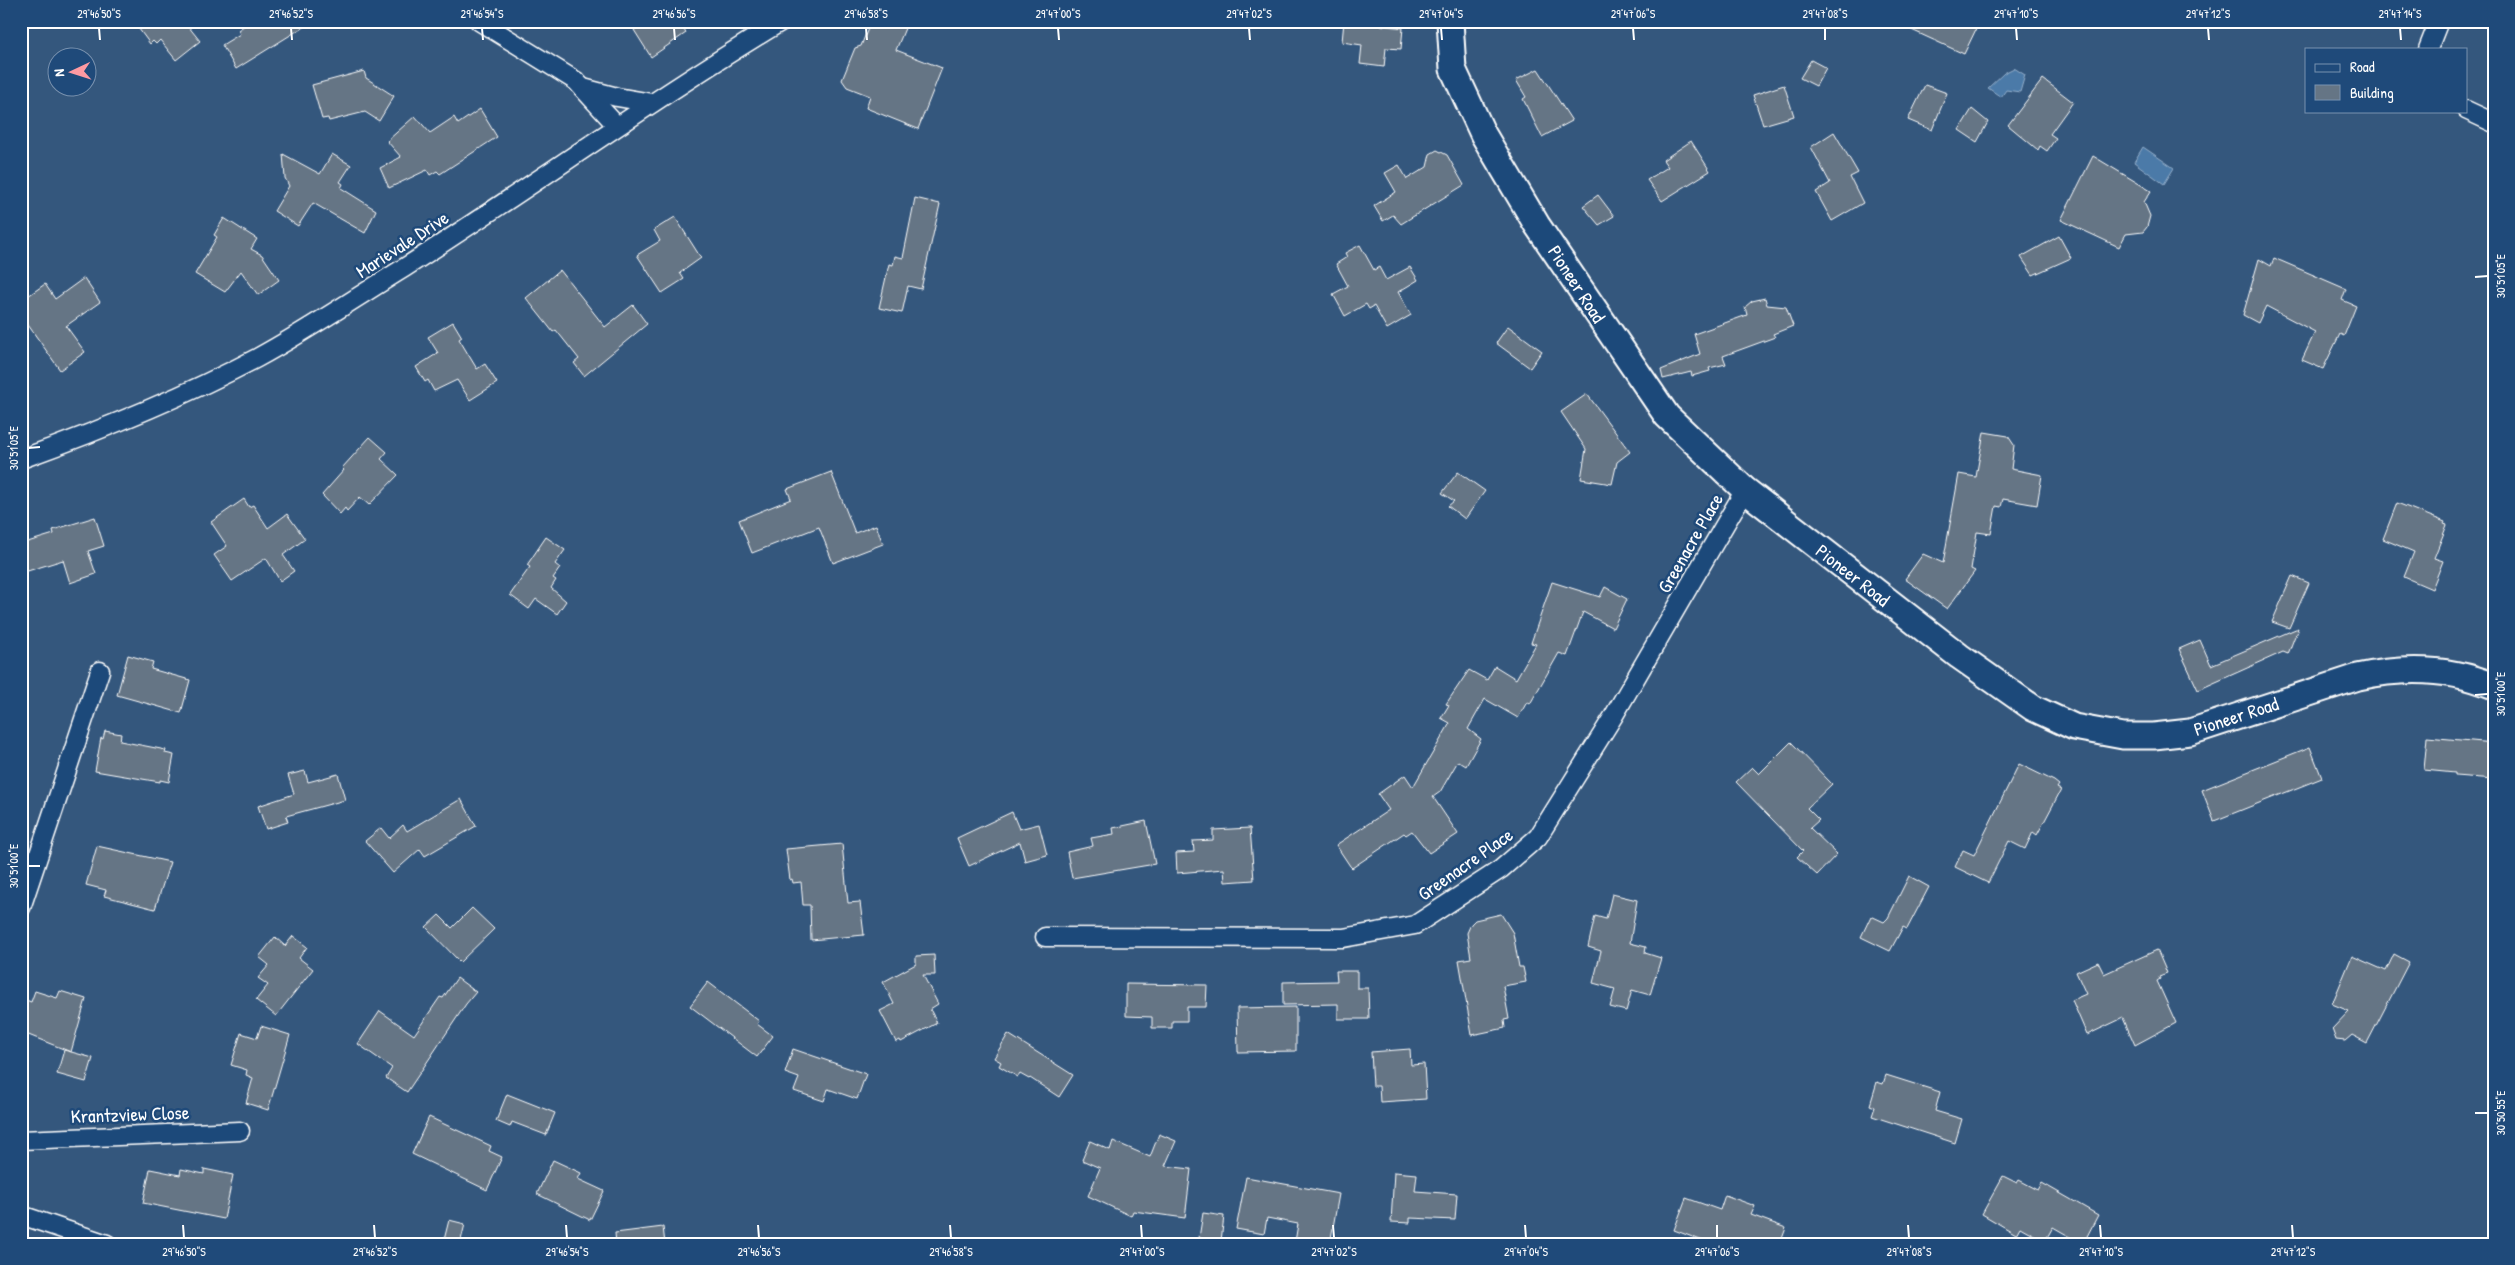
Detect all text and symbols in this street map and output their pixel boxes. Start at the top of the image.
text: 29°46'50"S [77,5,121,22]
text: 29°46'52"S [269,5,313,22]
text: 29°46'54"S [461,5,504,22]
text: 29°46'56"S [652,5,696,22]
text: 29°46'58"S [844,5,888,22]
text: 29°47'00"S [1035,5,1081,22]
text: 29°47'02"S [1226,5,1272,22]
text: 29°47'04"S [1419,5,1464,22]
text: 29°47'06"S [1611,5,1656,22]
text: 29°47'08"S [1803,5,1848,22]
text: 29°47'10"S [1994,5,2039,22]
text: 29°47'12"S [2186,5,2231,22]
text: 29°47'14"S [2378,5,2422,22]
north arrow [48,48,98,98]
legend [2305,48,2468,112]
text: Road [2350,56,2375,77]
text: N [49,68,68,77]
text: Building [2350,82,2394,103]
street label: Marievale Drive [351,204,454,284]
street label: Pioneer Road [1542,240,1612,328]
text: 30°51'05"E [2492,253,2509,298]
text: 30°51'05"E [5,425,22,470]
street label: Greenacre Place [1651,488,1729,597]
street label: Pioneer Road [1810,538,1896,613]
text: 30°51'00"E [2492,671,2509,716]
street label: Pioneer Road [2190,690,2282,742]
street label: Greenacre Place [1412,821,1518,906]
text: 30°51'00"E [5,843,22,888]
text: 30°50'55"E [2492,1090,2509,1136]
street label: Krantzview Close [70,1099,190,1129]
text: 29°46'50"S [162,1243,206,1260]
text: 29°46'52"S [353,1243,397,1260]
text: 29°46'54"S [546,1243,589,1260]
text: 29°46'56"S [737,1243,781,1260]
text: 29°46'58"S [929,1243,973,1260]
text: 29°47'00"S [1119,1243,1165,1260]
text: 29°47'02"S [1311,1243,1357,1260]
text: 29°47'04"S [1504,1243,1549,1260]
text: 29°47'06"S [1695,1243,1740,1260]
text: 29°47'08"S [1887,1243,1932,1260]
text: 29°47'10"S [2079,1243,2124,1260]
text: 29°47'12"S [2271,1243,2316,1260]

